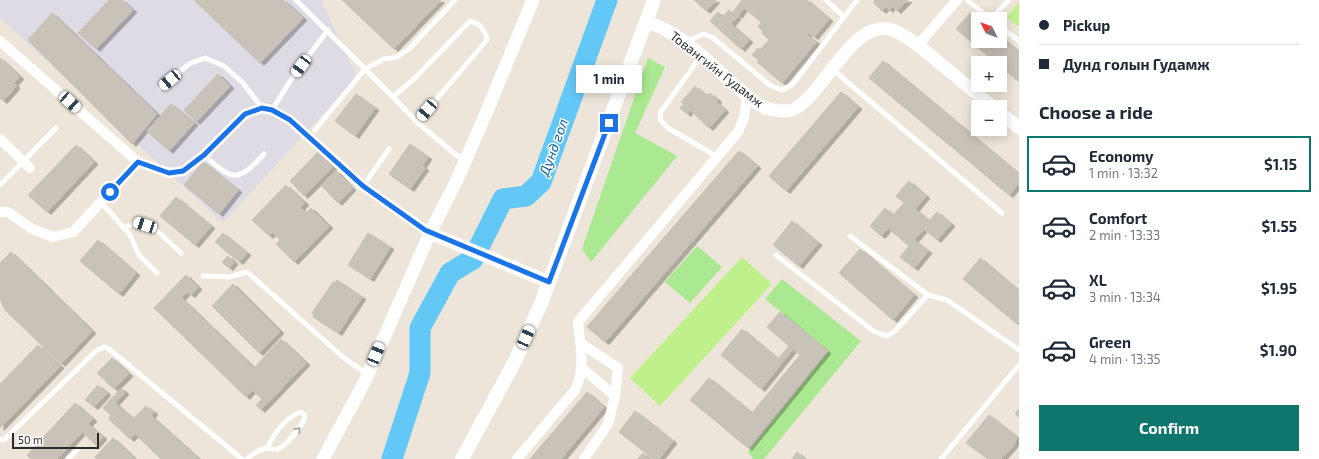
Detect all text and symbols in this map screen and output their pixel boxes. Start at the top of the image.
north arrow [971,12,1007,48]
map controls [971,12,1007,136]
text: Pickup [1063,16,1110,34]
street label: Товангийн Гудамж [667,28,767,110]
car [289,53,313,79]
text: Дунд голын Гудамж [1063,55,1210,73]
button: + [971,56,1007,92]
callout: 1 min [576,65,642,93]
car [157,68,183,92]
text: 1 min [593,71,625,87]
car [57,90,83,114]
car [415,97,439,123]
button: − [971,100,1007,136]
text: Choose a ride [1039,101,1153,123]
route end [600,114,618,132]
water label: Дунд гол [535,116,571,179]
icon: car [1041,146,1077,182]
text: Economy [1089,147,1154,165]
text: $1.15 [1264,155,1297,173]
text: 1 min · 13:32 [1089,165,1158,181]
route start [101,183,119,201]
icon: car [1041,208,1077,244]
text: Comfort [1089,209,1147,227]
car [132,216,158,234]
text: $1.55 [1262,217,1297,235]
text: 2 min · 13:33 [1089,227,1160,243]
icon: car [1041,270,1077,306]
text: XL [1089,271,1107,289]
text: $1.95 [1261,279,1297,297]
text: 3 min · 13:34 [1089,289,1161,305]
car [516,324,536,350]
icon: car [1041,332,1077,368]
text: Green [1089,333,1131,351]
car [366,341,386,367]
text: $1.90 [1260,341,1297,359]
text: 4 min · 13:35 [1089,351,1161,367]
button: Confirm [1039,405,1299,451]
one-way arrow [293,427,300,435]
scale bar [12,431,99,450]
text: 50 m [18,433,43,446]

